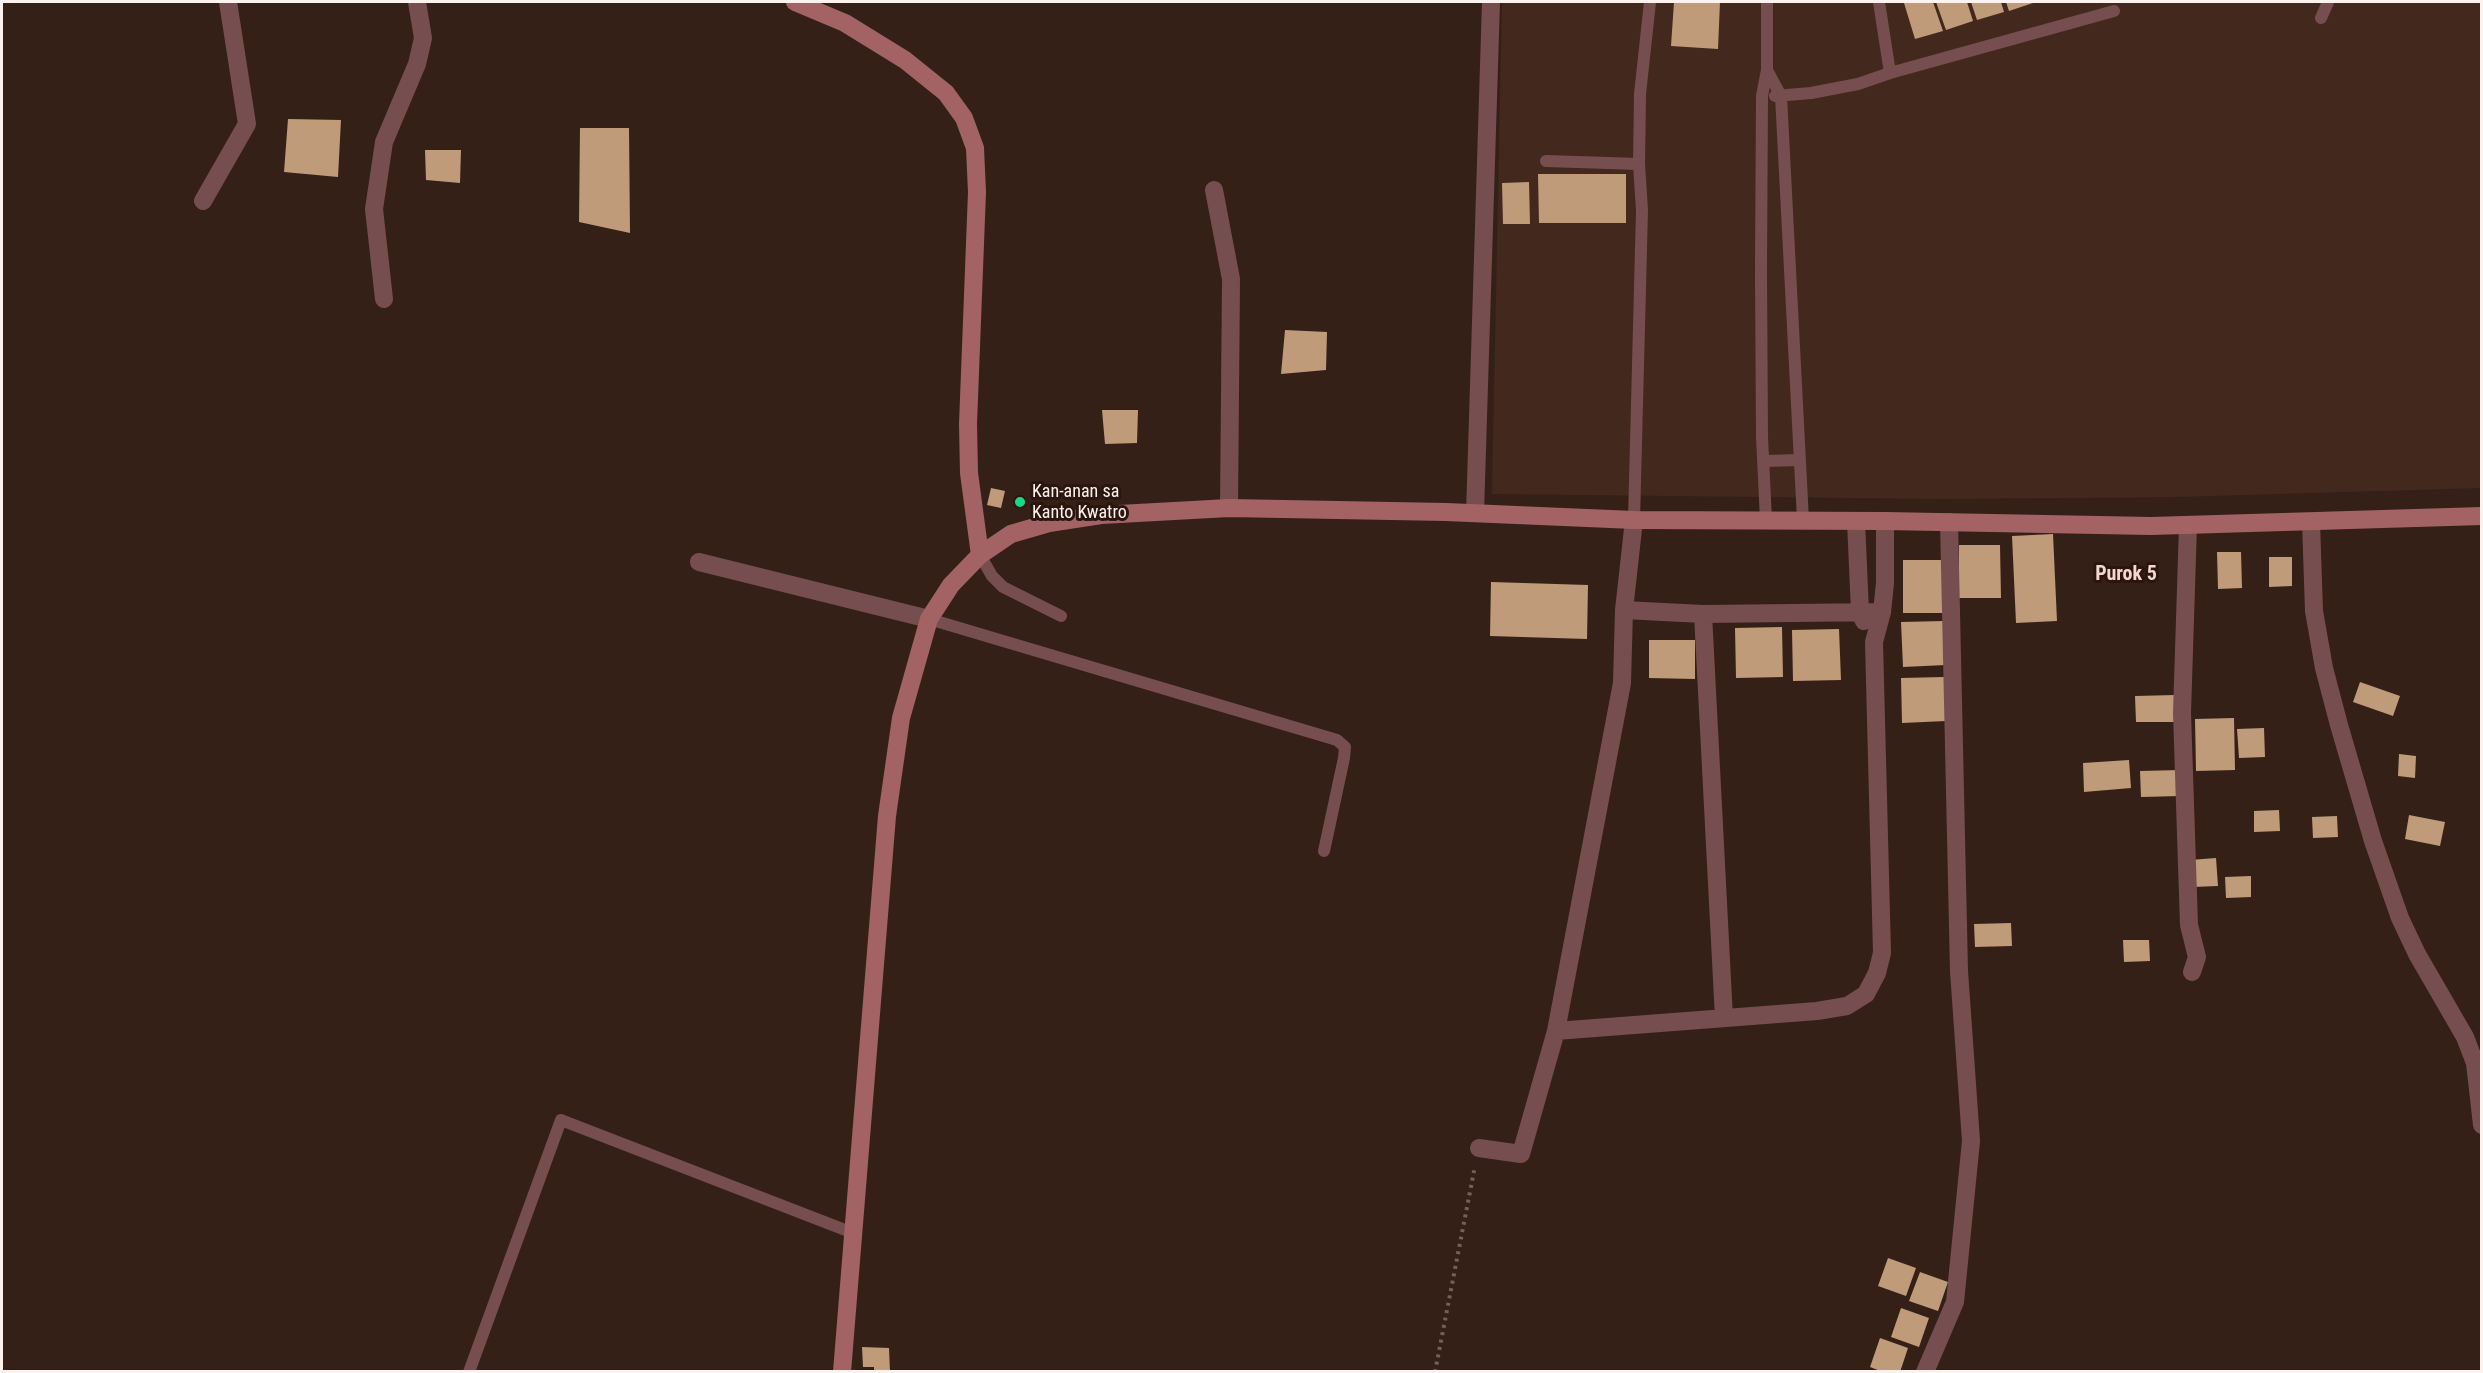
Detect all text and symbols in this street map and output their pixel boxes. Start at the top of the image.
place label: Kan-anan sa Kanto Kwatro [1032,481,1127,524]
marker: Kan-anan sa Kanto Kwatro [1013,495,1027,509]
district label: Purok 5 [2095,563,2157,587]

